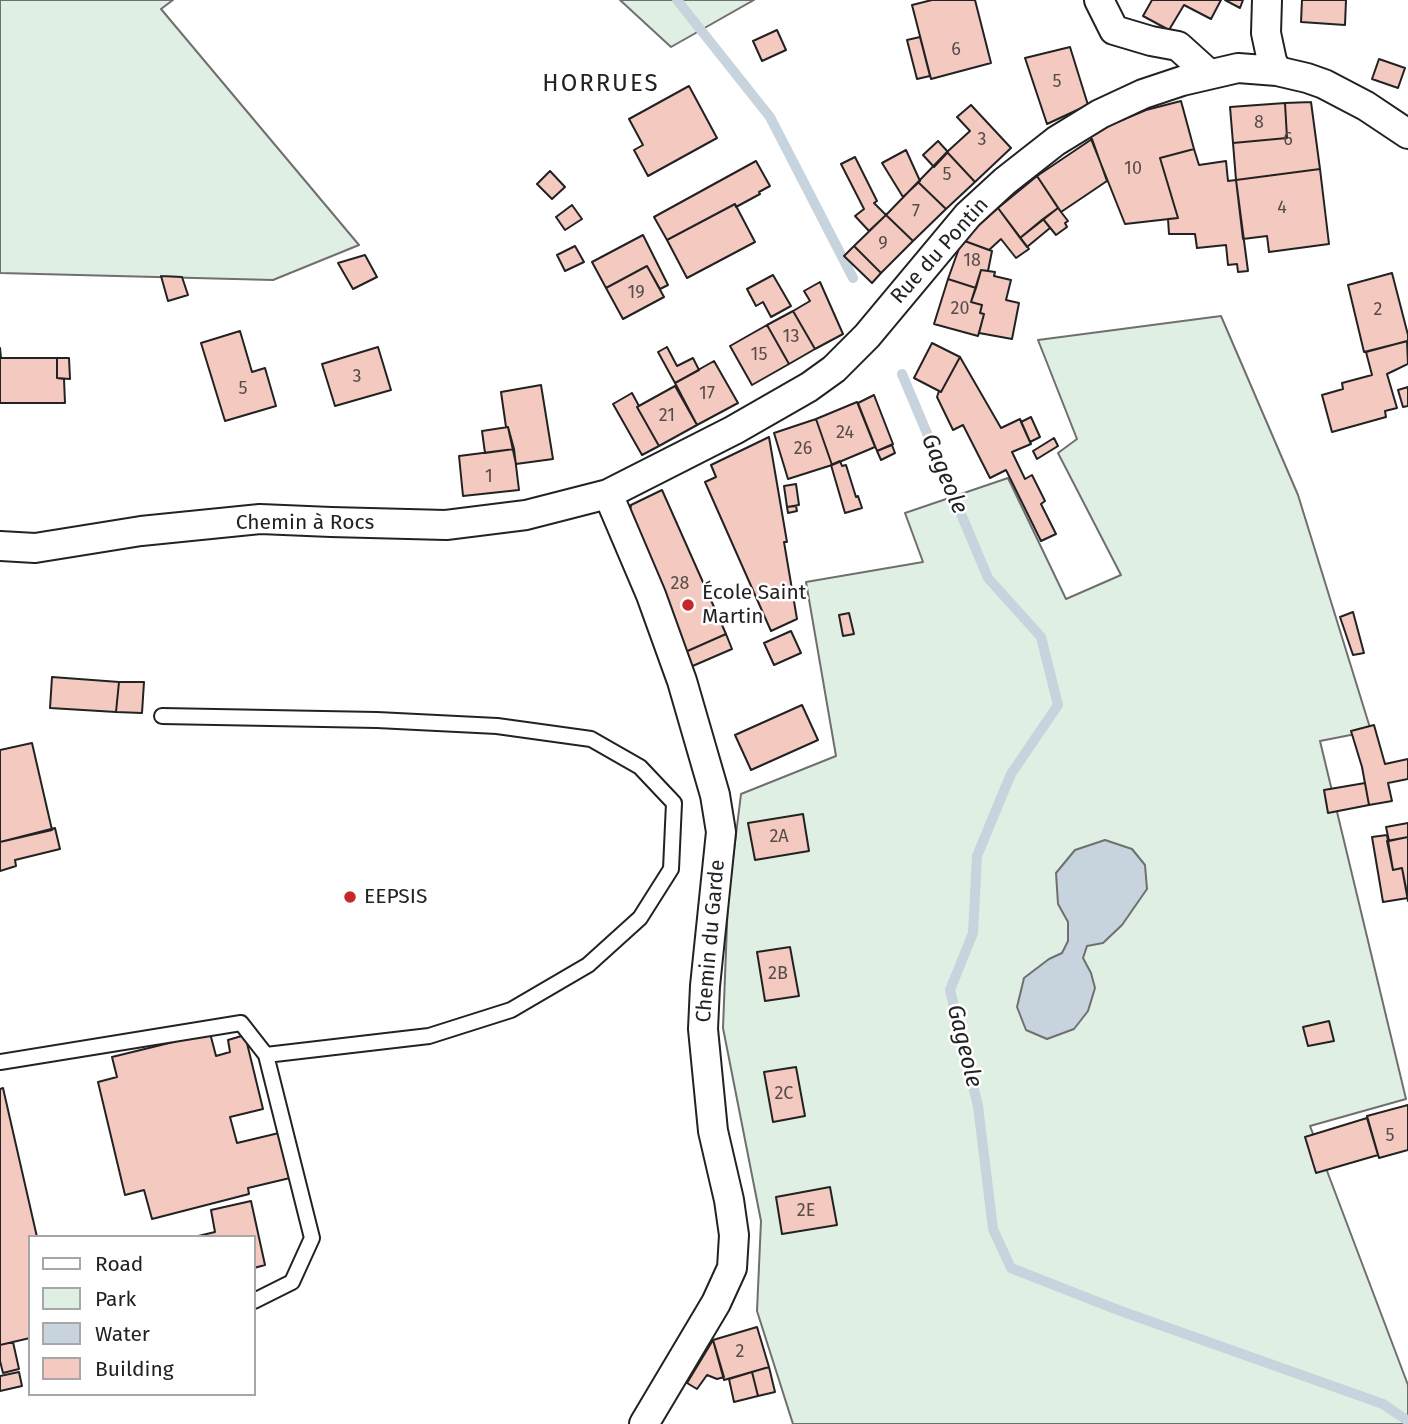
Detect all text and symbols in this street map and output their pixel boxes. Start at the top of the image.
house number: 6 [951,39,961,61]
district label: HORRUES [543,70,659,98]
house number: 5 [1052,71,1062,93]
house number: 8 [1254,112,1264,134]
house number: 3 [978,129,986,151]
house number: 6 [1283,129,1293,151]
house number: 10 [1124,158,1142,180]
house number: 5 [942,164,952,186]
street label: Rue du Pontin [886,193,994,309]
house number: 4 [1277,197,1287,219]
house number: 7 [912,201,920,223]
house number: 9 [878,233,888,255]
house number: 18 [963,250,981,272]
house number: 19 [627,282,645,304]
house number: 20 [951,298,969,320]
house number: 2 [1374,299,1382,321]
house number: 13 [783,326,799,348]
house number: 15 [751,344,767,366]
house number: 3 [353,366,361,388]
house number: 5 [238,378,248,400]
house number: 17 [699,383,715,405]
house number: 21 [659,405,675,427]
house number: 24 [836,422,854,444]
water label: Gageole [915,430,973,518]
house number: 26 [794,438,812,460]
house number: 1 [485,466,493,488]
street label: Chemin à Rocs [236,510,374,536]
house number: 28 [671,573,689,595]
place label: École Saint Martin [702,580,806,630]
marker: École Saint Martin [680,597,696,613]
house number: 2A [769,826,789,848]
street label: Chemin du Garde [691,858,731,1024]
place label: EEPSIS [364,884,427,910]
marker: EEPSIS [342,889,358,905]
house number: 2B [768,963,788,985]
water label: Gageole [940,1002,988,1090]
house number: 2C [775,1083,793,1105]
house number: 5 [1385,1125,1395,1147]
house number: 2E [797,1200,815,1222]
legend [28,1235,256,1396]
text: Road [95,1251,143,1277]
text: Park [95,1286,136,1312]
text: Water [95,1321,150,1347]
house number: 2 [736,1341,744,1363]
text: Building [95,1356,174,1382]

